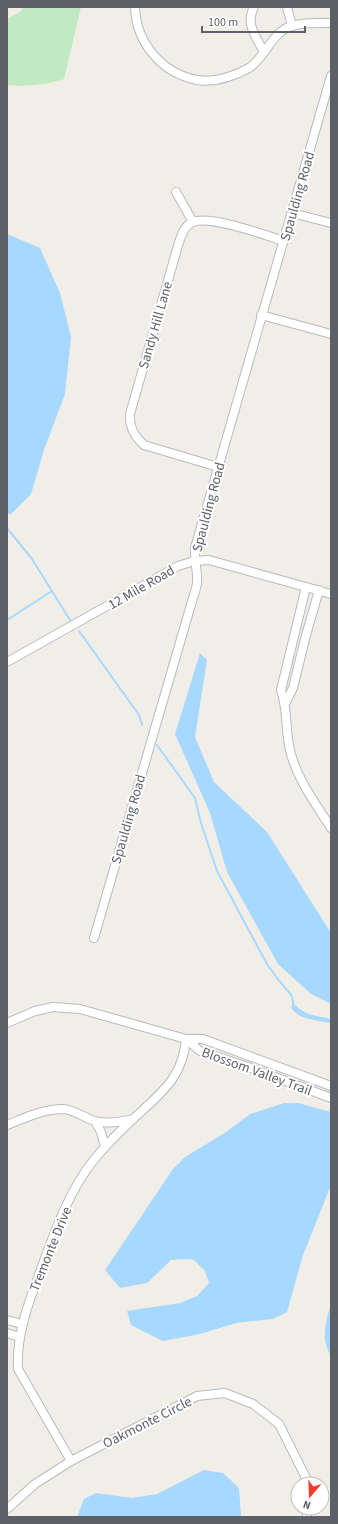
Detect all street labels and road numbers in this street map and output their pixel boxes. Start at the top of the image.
street label: Spaulding Road [276,149,320,243]
street label: Sandy Hill Lane [134,279,178,371]
street label: Spaulding Road [187,460,231,554]
street label: 12 Mile Road [105,561,178,615]
street label: Spaulding Road [107,772,151,866]
street label: Blossom Valley Trail [199,1043,315,1101]
street label: Tremonte Drive [25,1204,77,1295]
street label: Oakmonte Circle [99,1392,195,1454]

